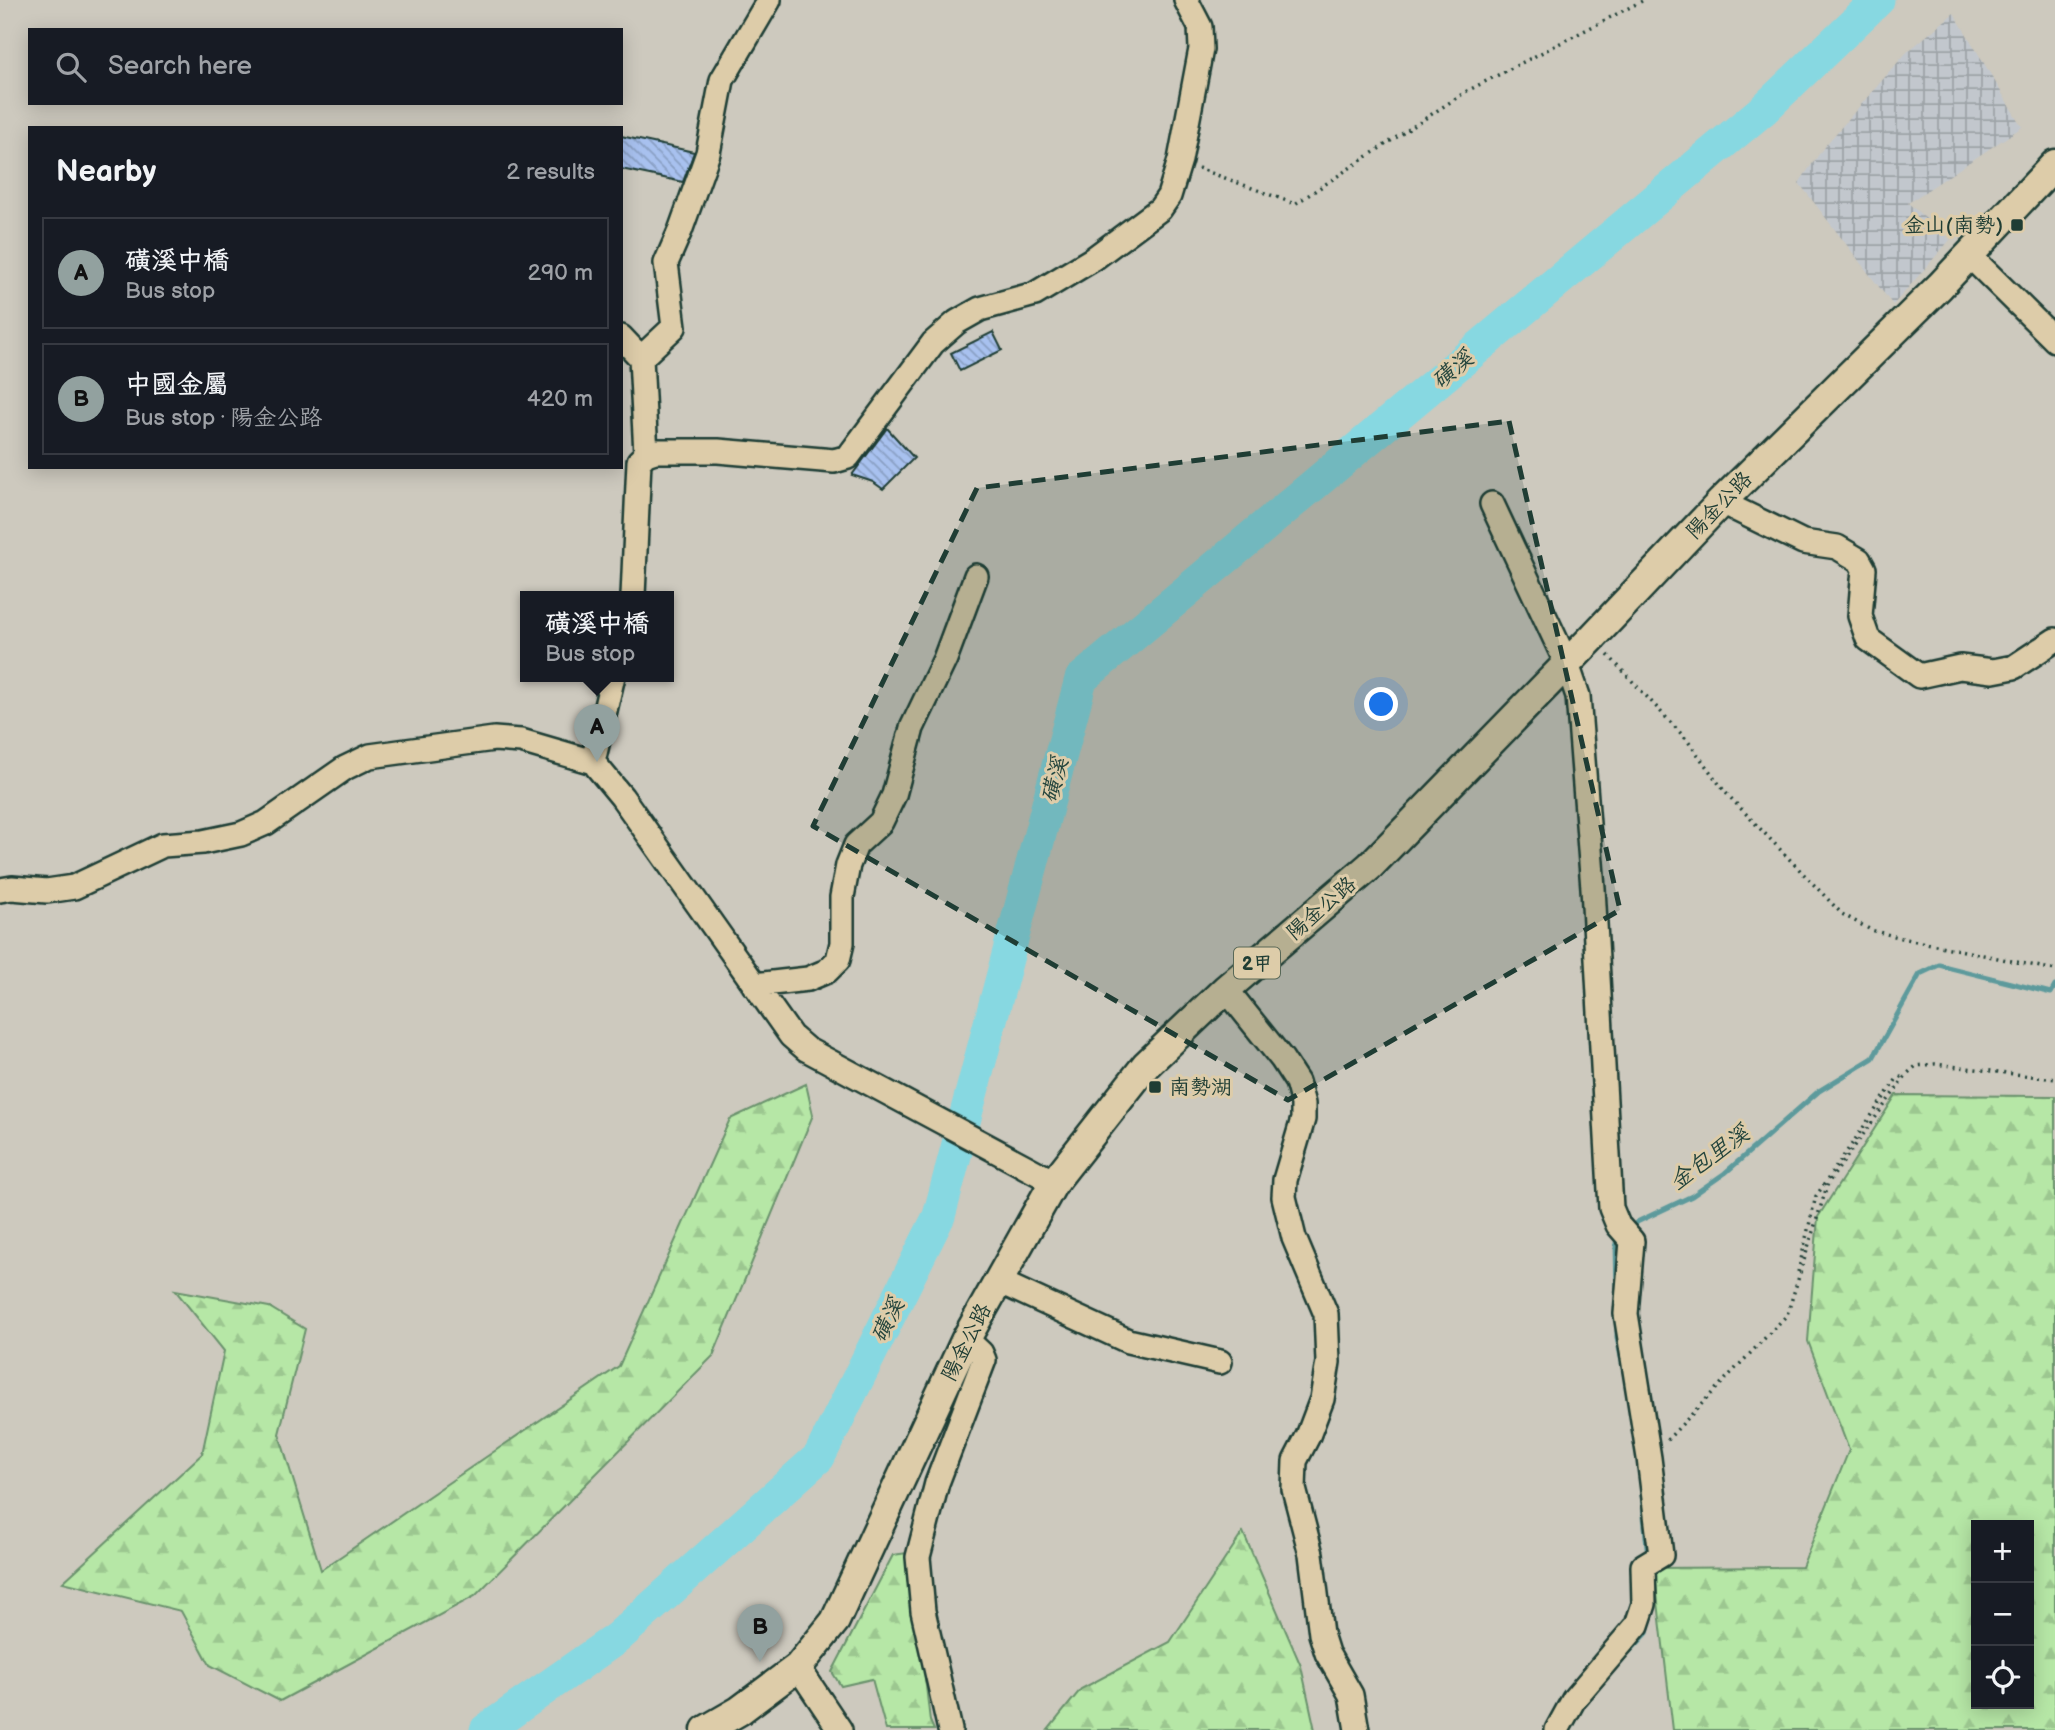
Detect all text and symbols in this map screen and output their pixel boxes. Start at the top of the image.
search box [28,28,623,105]
icon: search [52,48,90,86]
text: Search here [108,51,252,82]
text: Nearby [56,154,156,190]
text: 2 results [506,158,595,186]
place label: 金山(南勢) [1904,213,2003,238]
marker: 金山(南勢) [2009,217,2025,233]
text: 磺溪中橋 [125,246,229,277]
text: A [74,259,88,287]
text: 290 m [527,259,593,287]
text: Bus stop [125,277,215,305]
water label: 磺溪 [1426,343,1481,395]
text: 中國金屬 [125,370,229,401]
text: B [73,385,89,413]
text: 420 m [527,385,593,413]
text: Bus stop · 陽金公路 [125,404,322,432]
street label: 陽金公路 [1681,466,1758,544]
popup [520,591,674,682]
text: 磺溪中橋 [545,609,649,640]
text: Bus stop [545,640,635,668]
your location [1364,687,1398,721]
pin: A [574,704,620,762]
water label: 磺溪 [1035,752,1075,806]
street label: 陽金公路 [1281,871,1361,945]
road number: 2甲 [1234,948,1280,979]
place label: 南勢湖 [1169,1075,1232,1100]
marker: 南勢湖 [1147,1079,1163,1095]
water label: 金包里溪 [1664,1118,1757,1196]
water label: 磺溪 [865,1292,911,1347]
street label: 陽金公路 [936,1299,997,1385]
map controls [1971,1520,2034,1709]
button: + [1971,1520,2034,1583]
button: − [1971,1583,2034,1646]
pin: B [737,1604,783,1662]
button: locate [1971,1646,2034,1709]

